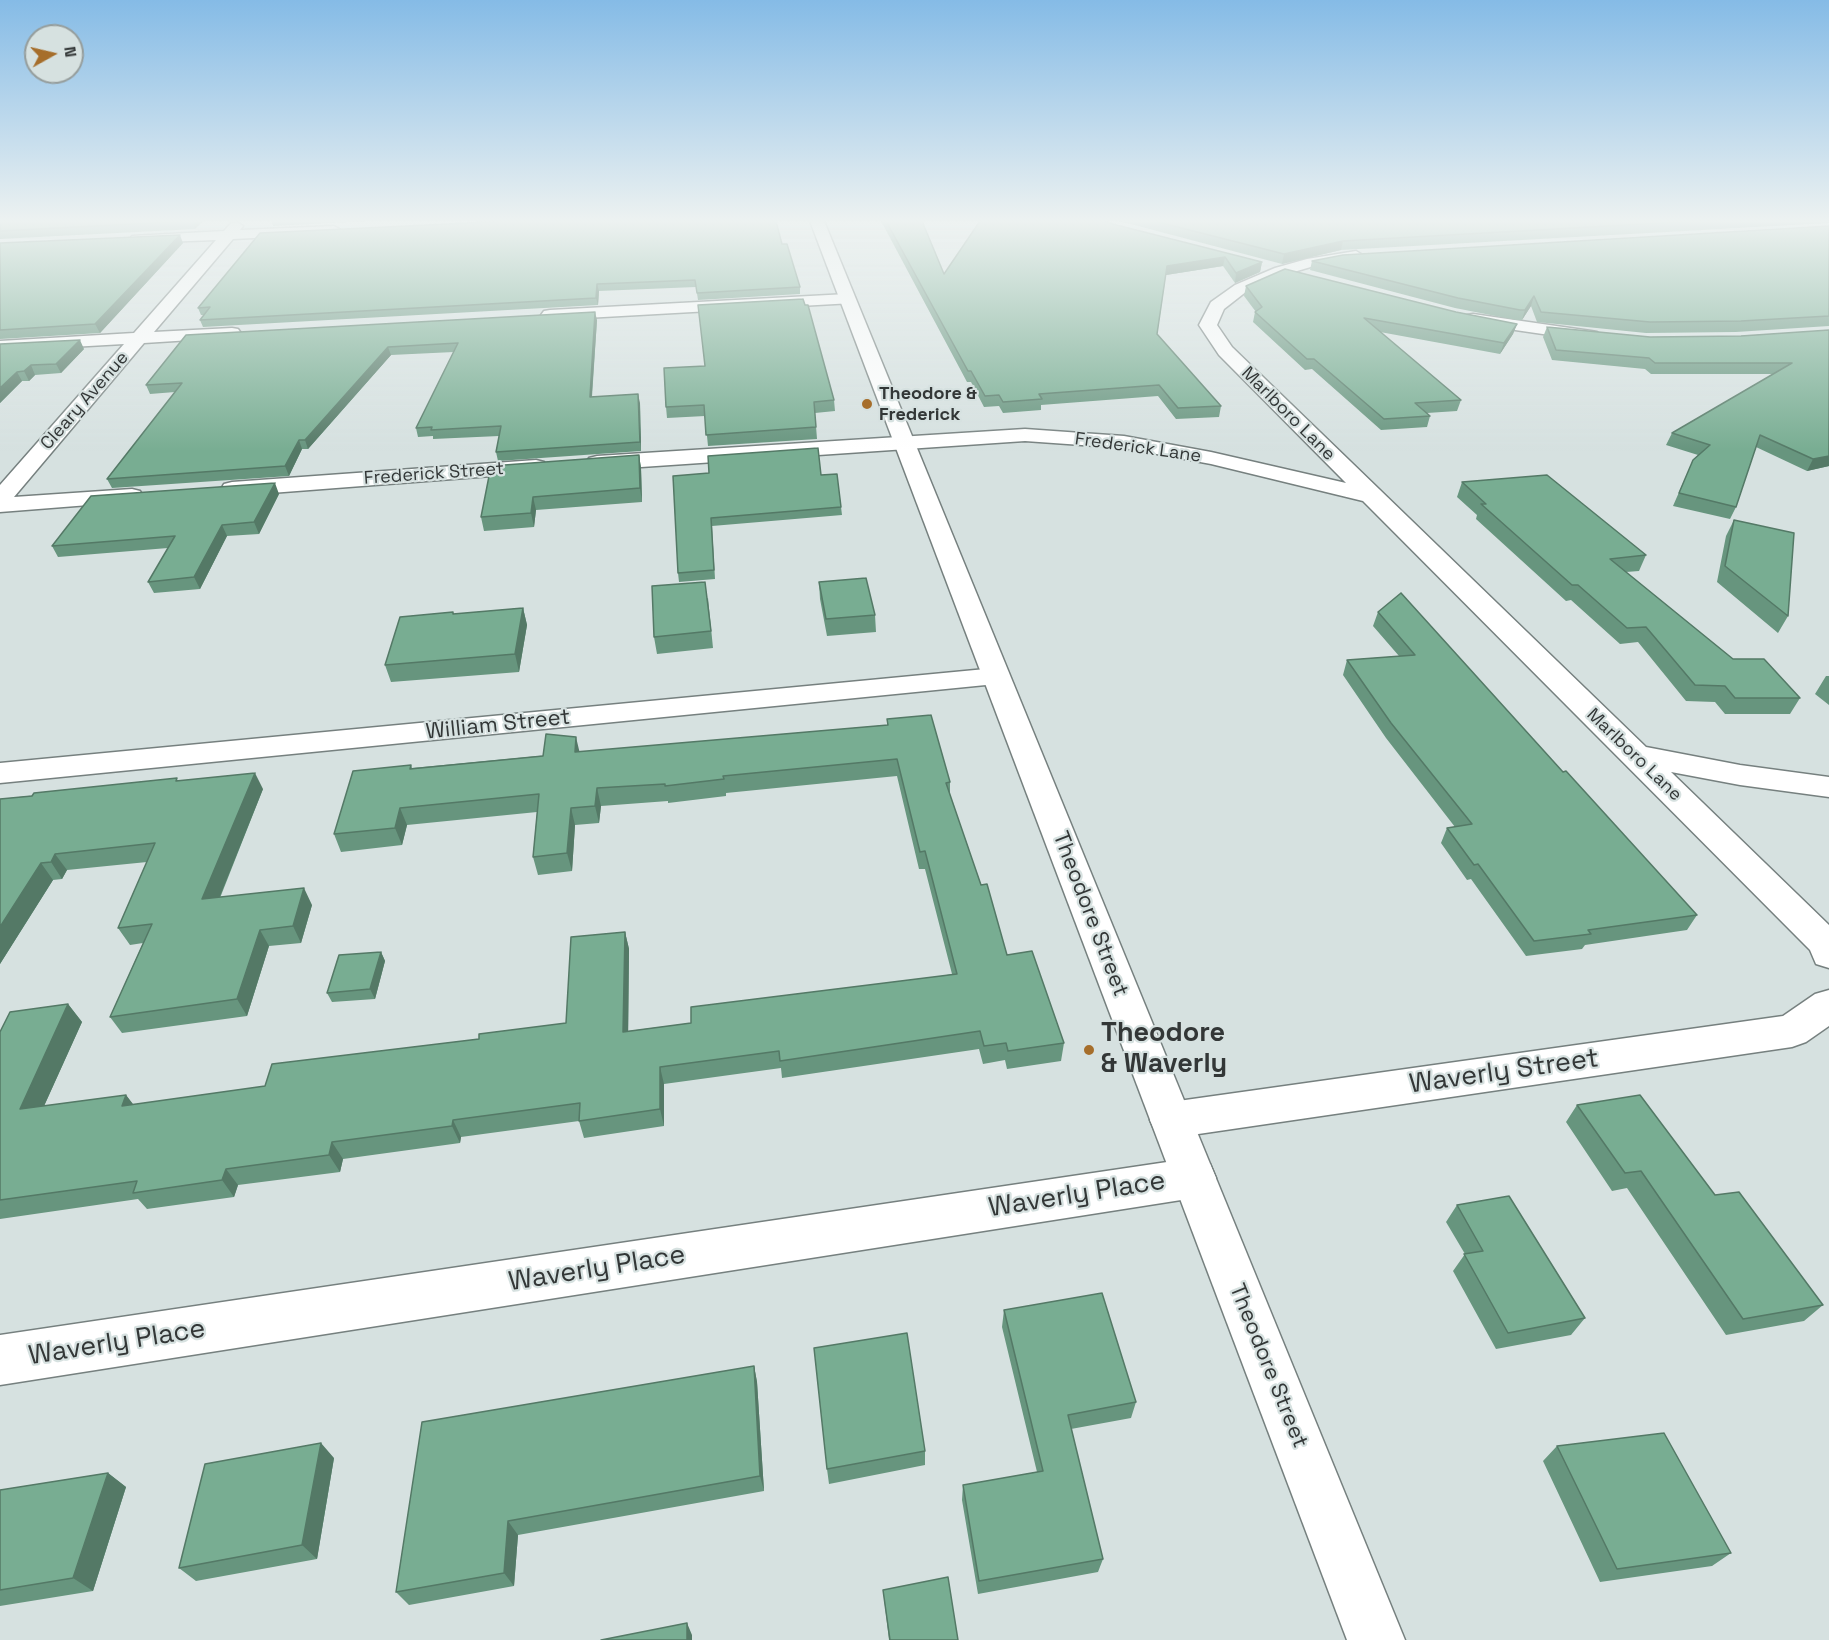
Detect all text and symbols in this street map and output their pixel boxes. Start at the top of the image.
north arrow [24,24,84,84]
text: N [59,45,81,58]
street label: Cleary Avenue [37,348,133,454]
street label: Marlboro Lane [1237,363,1339,465]
place label: Theodore & Frederick [879,383,977,426]
marker: Theodore & Frederick [860,397,874,411]
street label: Frederick Lane [1074,428,1202,468]
street label: Frederick Street [363,458,505,490]
street label: William Street [424,704,572,746]
street label: Marlboro Lane [1582,704,1686,806]
street label: Theodore Street [1046,828,1134,1000]
place label: Theodore & Waverly [1101,1018,1227,1081]
marker: Theodore & Waverly [1082,1043,1096,1057]
street label: Waverly Street [1407,1043,1601,1101]
street label: Waverly Place [986,1165,1168,1225]
street label: Waverly Place [506,1239,688,1299]
street label: Theodore Street [1223,1280,1313,1452]
street label: Waverly Place [26,1313,208,1373]

